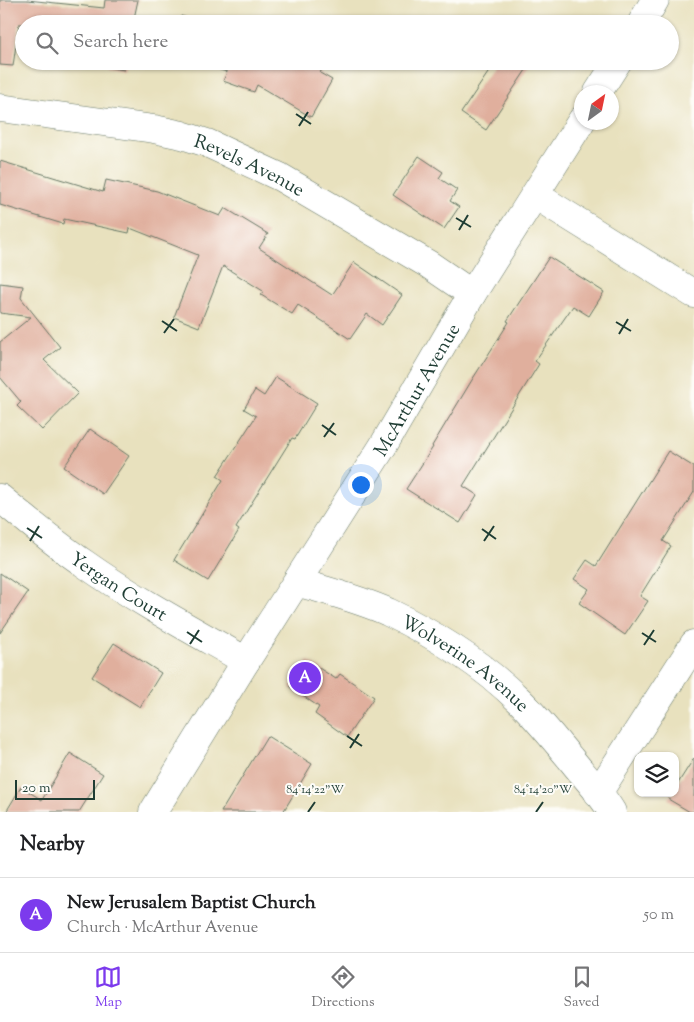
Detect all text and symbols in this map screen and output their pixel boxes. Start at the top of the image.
search box [15,15,679,70]
icon: search [33,29,61,57]
text: Search here [73,29,168,56]
north arrow [574,85,619,130]
street label: Revels Avenue [190,129,309,205]
street label: McArthur Avenue [369,319,468,463]
your location [348,472,374,498]
street label: Yergan Court [63,546,172,629]
street label: Wolverine Avenue [395,610,535,719]
pin: A [289,659,321,697]
map controls [634,752,679,797]
button: layers [634,752,679,797]
scale bar [15,777,95,800]
text: 20 m [22,779,51,799]
text: 84°14'22"W [286,781,344,799]
text: 84°14'20"W [514,781,573,799]
text: Nearby [20,830,85,860]
text: New Jerusalem Baptist Church [67,890,316,917]
text: A [30,904,43,927]
text: 50 m [643,904,674,927]
text: Church · McArthur Avenue [67,917,258,940]
tab: Map [94,963,122,1013]
tab: Directions [311,963,375,1013]
tab: Saved [564,963,599,1013]

